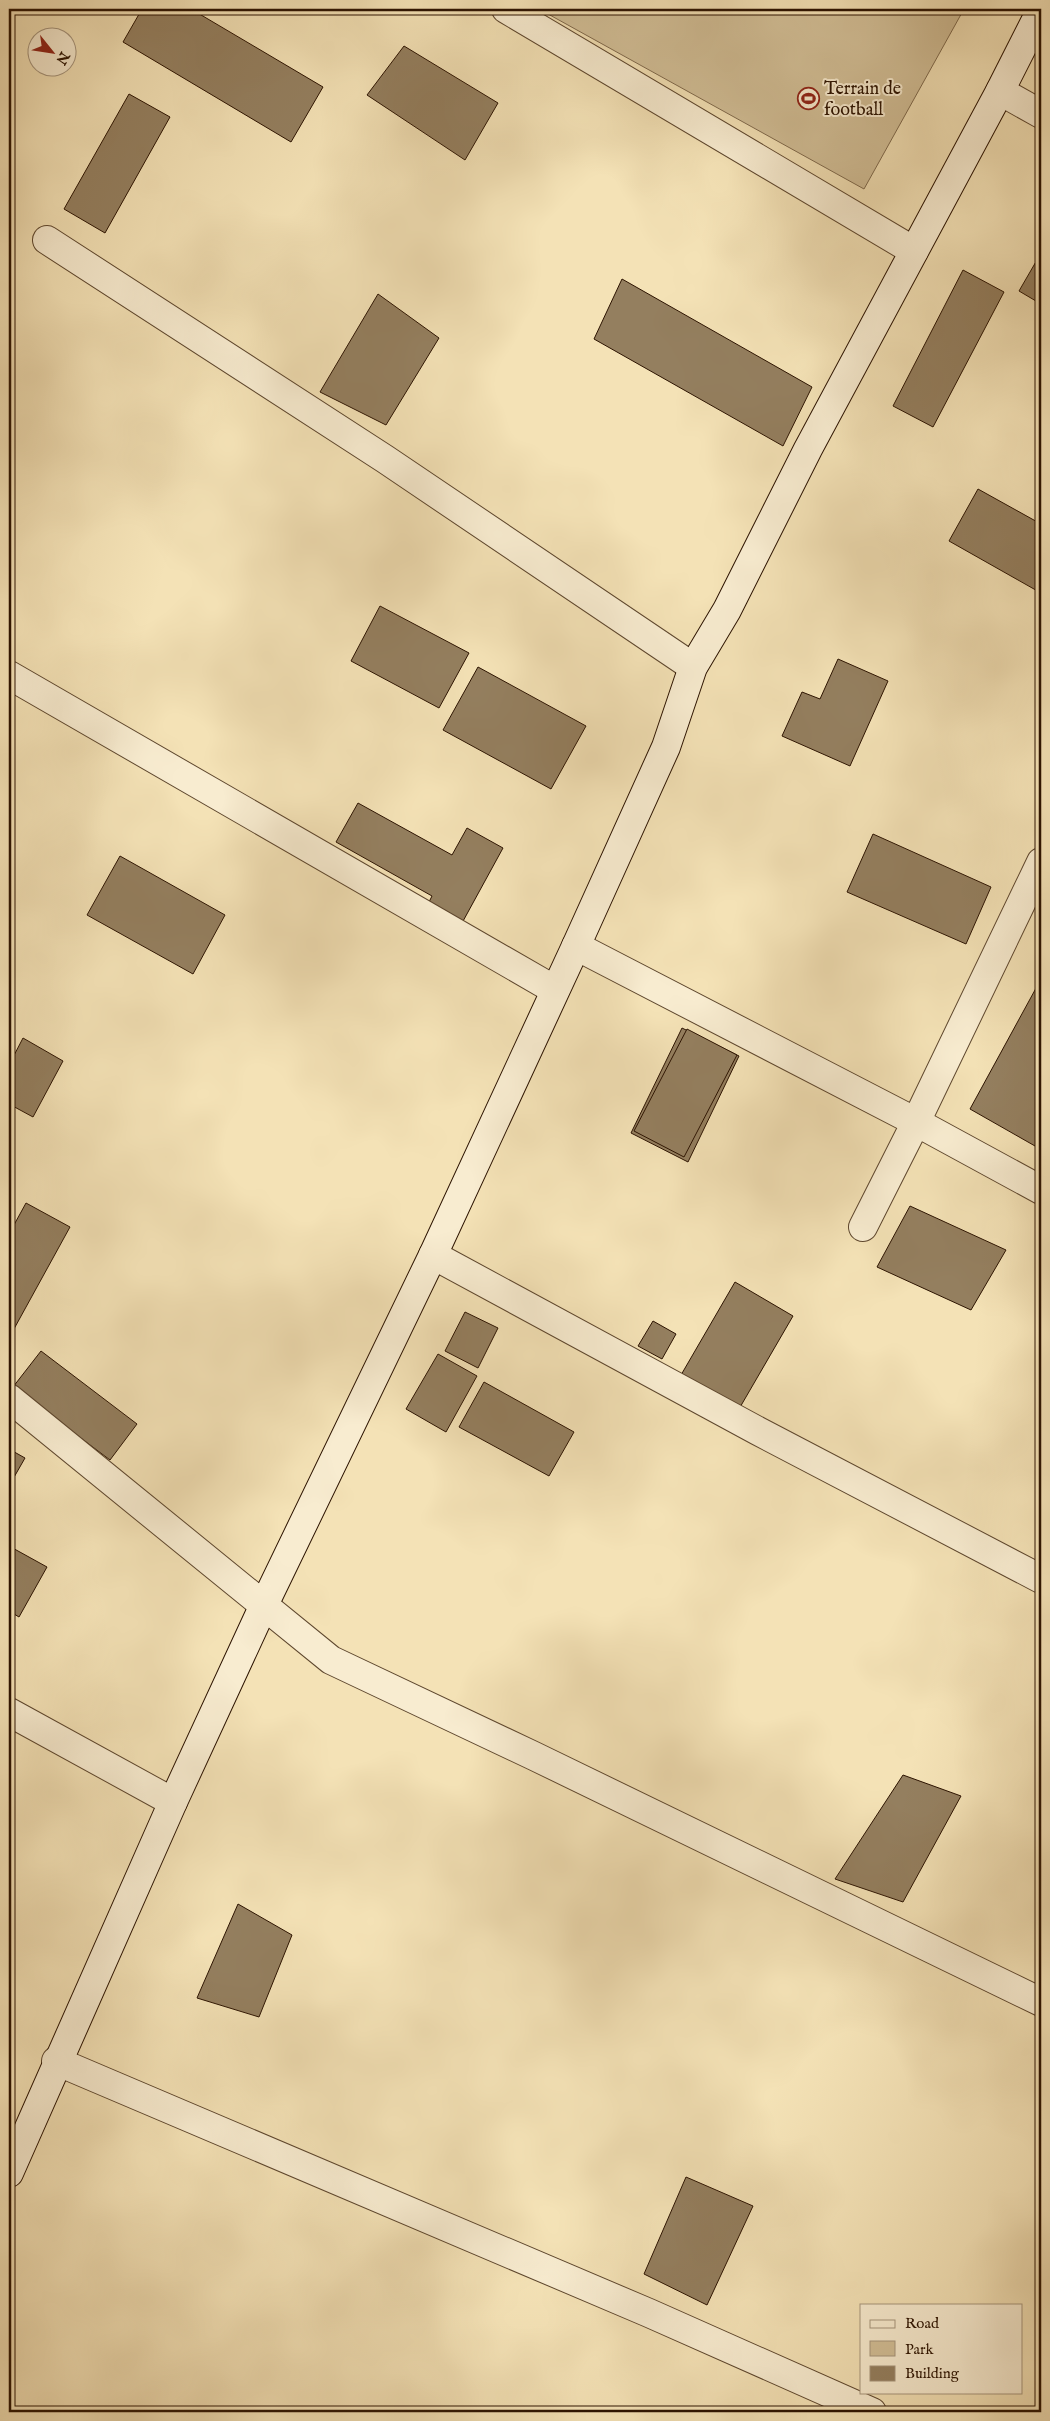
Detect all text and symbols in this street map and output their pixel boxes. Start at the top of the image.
north arrow [28,28,78,78]
text: N [52,47,74,68]
place label: Terrain de football [824,78,901,122]
sports icon: Terrain de football [796,87,820,111]
legend [860,2304,1022,2394]
text: Road [905,2314,940,2333]
text: Park [905,2340,935,2359]
text: Building [905,2364,960,2383]

